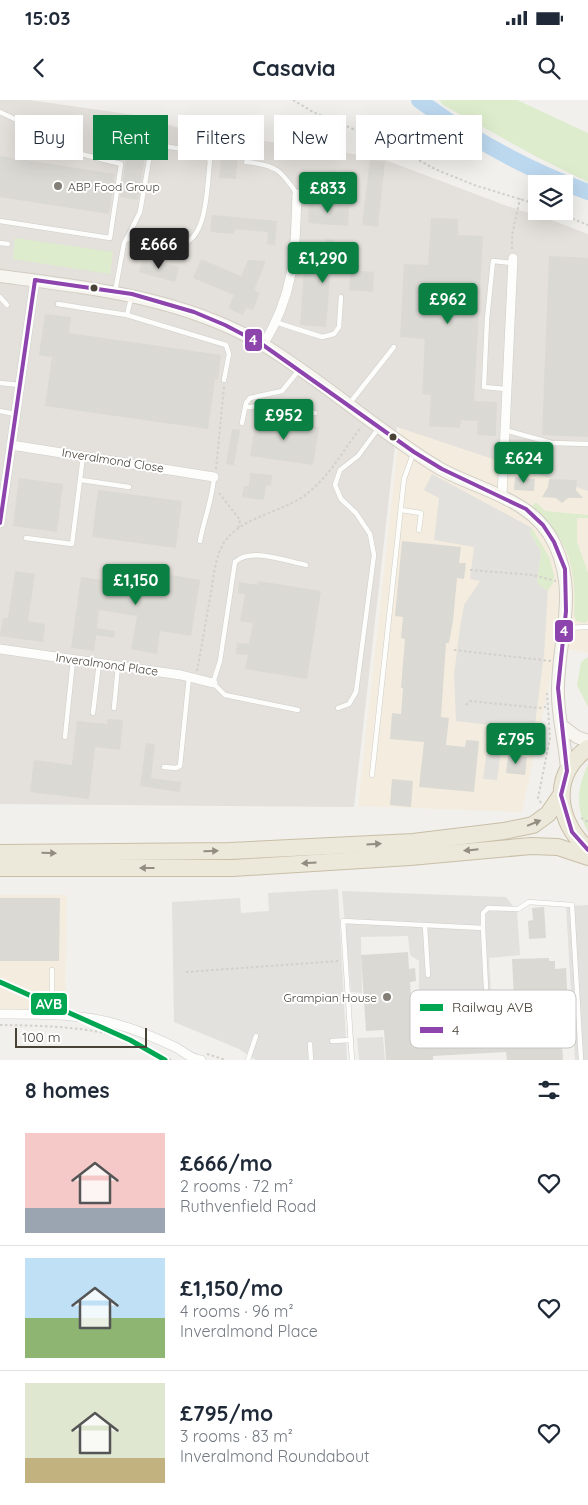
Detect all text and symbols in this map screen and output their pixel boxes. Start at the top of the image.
text: 15:03 [25,6,70,30]
icon: back [25,54,53,82]
text: Casavia [252,54,336,82]
icon: search [535,54,563,82]
chip: Buy [15,115,83,160]
chip: Rent [93,115,168,160]
chip: Filters [178,115,264,160]
chip: New [274,115,346,160]
chip: Apartment [356,115,482,160]
pin: £833 [298,172,358,214]
map controls [528,175,573,220]
button: layers [528,175,573,220]
text: £833 [310,178,346,198]
place label: ABP Food Group [68,179,160,194]
marker: ABP Food Group [52,180,64,192]
pin: £666 [129,228,189,270]
text: £666 [141,234,177,254]
pin: £1,290 [282,242,364,284]
text: £1,290 [299,248,347,268]
pin: £962 [418,282,478,325]
unlabelled marker [89,283,99,293]
text: £962 [429,289,467,309]
line badge: 4 [244,328,263,352]
text: 4 [249,331,257,349]
pin: £952 [254,398,314,441]
text: £952 [265,405,303,425]
unlabelled marker [388,432,398,442]
pin: £624 [494,442,554,484]
street label: Inveralmond Close [61,445,165,476]
text: £624 [505,448,543,468]
pin: £1,150 [95,564,177,606]
text: £1,150 [114,570,158,590]
line badge: 4 [554,619,574,643]
text: 4 [560,622,568,640]
street label: Inveralmond Place [55,649,159,679]
pin: £795 [486,722,546,765]
text: £795 [497,729,535,749]
one-way arrow [527,819,542,827]
one-way arrow [366,839,382,847]
one-way arrow [463,846,479,854]
one-way arrow [203,847,219,855]
one-way arrow [41,849,57,857]
one-way arrow [301,860,317,868]
one-way arrow [138,864,154,872]
place label: Grampian House [284,990,377,1005]
legend [410,990,576,1048]
marker: Grampian House [381,991,393,1003]
line badge: AVB [30,992,68,1016]
text: AVB [36,995,62,1013]
text: Railway AVB [452,998,533,1016]
text: 4 [452,1021,459,1039]
scale bar [15,1025,148,1048]
text: 100 m [22,1028,60,1046]
icon: filters [535,1076,563,1104]
text: 8 homes [25,1077,110,1103]
text: £666/mo [180,1150,272,1176]
icon: home [65,1153,125,1213]
icon: heart [535,1169,563,1197]
text: 2 rooms · 72 m² [180,1176,293,1196]
text: Ruthvenfield Road [180,1196,316,1216]
text: £1,150/mo [180,1275,283,1301]
icon: home [65,1278,125,1338]
icon: heart [535,1294,563,1322]
text: 4 rooms · 96 m² [180,1301,293,1321]
text: Inveralmond Place [180,1321,318,1341]
text: £795/mo [180,1400,273,1426]
icon: home [65,1403,125,1463]
icon: heart [535,1419,563,1447]
text: 3 rooms · 83 m² [180,1426,293,1446]
text: Inveralmond Roundabout [180,1446,369,1466]

